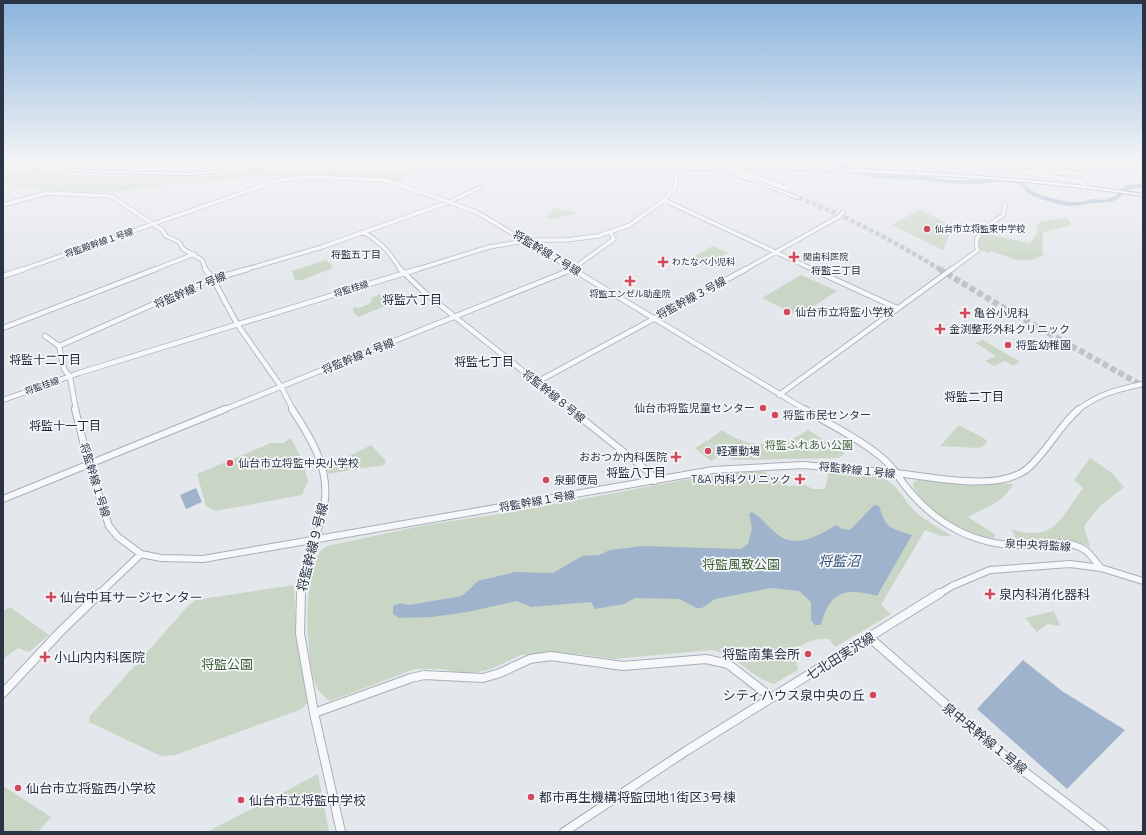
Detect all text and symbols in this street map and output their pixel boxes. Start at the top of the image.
marker: 仙台市立将監東中学校 [922,224,932,234]
place label: 仙台市立将監東中学校 [934,224,1025,234]
street label: 将監殿幹線１号線 [63,226,136,259]
street label: 将監幹線７号線 [511,228,583,278]
district label: 将監五丁目 [331,249,381,260]
marker: 関歯科医院 [788,251,800,263]
place label: 関歯科医院 [803,252,848,262]
marker: わたなべ小児科 [657,256,669,268]
place label: わたなべ小児科 [672,257,735,267]
district label: 将監三丁目 [811,265,861,276]
street label: 将監幹線７号線 [152,269,228,311]
marker: 将監エンゼル助産院 [624,275,636,287]
street label: 将監幹線３号線 [654,275,728,321]
street label: 将監桂線 [332,279,371,299]
place label: 将監エンゼル助産院 [589,289,671,299]
district label: 将監六丁目 [382,293,442,306]
place label: 仙台市立将監小学校 [795,306,894,318]
marker: 仙台市立将監小学校 [782,307,792,317]
marker: 亀谷小児科 [959,307,971,319]
place label: 亀谷小児科 [974,307,1029,319]
marker: 金渕整形外科クリニック [934,323,946,335]
place label: 金渕整形外科クリニック [949,323,1070,335]
street label: 将監幹線４号線 [320,336,396,376]
place label: 将監幼稚園 [1016,339,1071,351]
marker: 将監幼稚園 [1003,340,1013,350]
district label: 将監十二丁目 [9,353,81,366]
district label: 将監七丁目 [454,355,514,368]
street label: 将監幹線８号線 [520,367,588,425]
street label: 将監桂線 [23,375,62,397]
district label: 将監二丁目 [944,390,1004,403]
place label: 仙台市将監児童センター [634,402,755,414]
marker: 仙台市将監児童センター [758,403,768,413]
place label: 将監市民センター [783,409,871,421]
marker: 将監市民センター [770,410,780,420]
district label: 将監十一丁目 [29,419,101,432]
park label: 将監ふれあい公園 [765,439,853,451]
street label: 将監幹線１号線 [78,441,112,519]
place label: 軽運動場 [716,445,760,457]
marker: 軽運動場 [703,446,713,456]
place label: おおつか内科医院 [579,451,667,463]
marker: おおつか内科医院 [670,451,682,463]
place label: 仙台市立将監中央小学校 [238,457,359,469]
marker: 仙台市立将監中央小学校 [225,458,235,468]
street label: 将監幹線１号線 [818,460,896,480]
district label: 将監八丁目 [606,466,666,479]
place label: T&A 内科クリニック [691,473,791,485]
marker: T&A 内科クリニック [794,473,806,485]
place label: 泉郵便局 [554,474,598,486]
marker: 泉郵便局 [541,475,551,485]
street label: 将監幹線１号線 [498,488,576,514]
street label: 将監幹線９号線 [294,501,330,593]
street label: 泉中央将監線 [1005,537,1071,553]
water label: 将監沼 [818,553,862,569]
park label: 将監風致公園 [702,557,780,571]
place label: 泉内科消化器科 [999,587,1090,601]
marker: 泉内科消化器科 [984,588,996,600]
place label: 仙台中耳サージセンター [60,590,203,604]
marker: 仙台中耳サージセンター [45,591,57,603]
street label: 七北田実沢線 [803,629,877,683]
place label: 将監南集会所 [722,647,800,661]
marker: 将監南集会所 [803,649,813,659]
place label: 小山内内科医院 [54,650,145,664]
marker: 小山内内科医院 [39,651,51,663]
park label: 将監公園 [201,657,253,671]
place label: シティハウス泉中央の丘 [723,688,865,702]
marker: シティハウス泉中央の丘 [868,690,878,700]
street label: 泉中央幹線１号線 [940,700,1030,776]
place label: 仙台市立将監西小学校 [26,781,156,795]
marker: 仙台市立将監西小学校 [13,783,23,793]
place label: 都市再生機構将監団地1街区3号棟 [539,790,736,804]
marker: 都市再生機構将監団地1街区3号棟 [526,792,536,802]
place label: 仙台市立将監中学校 [249,793,366,807]
marker: 仙台市立将監中学校 [236,795,246,805]

